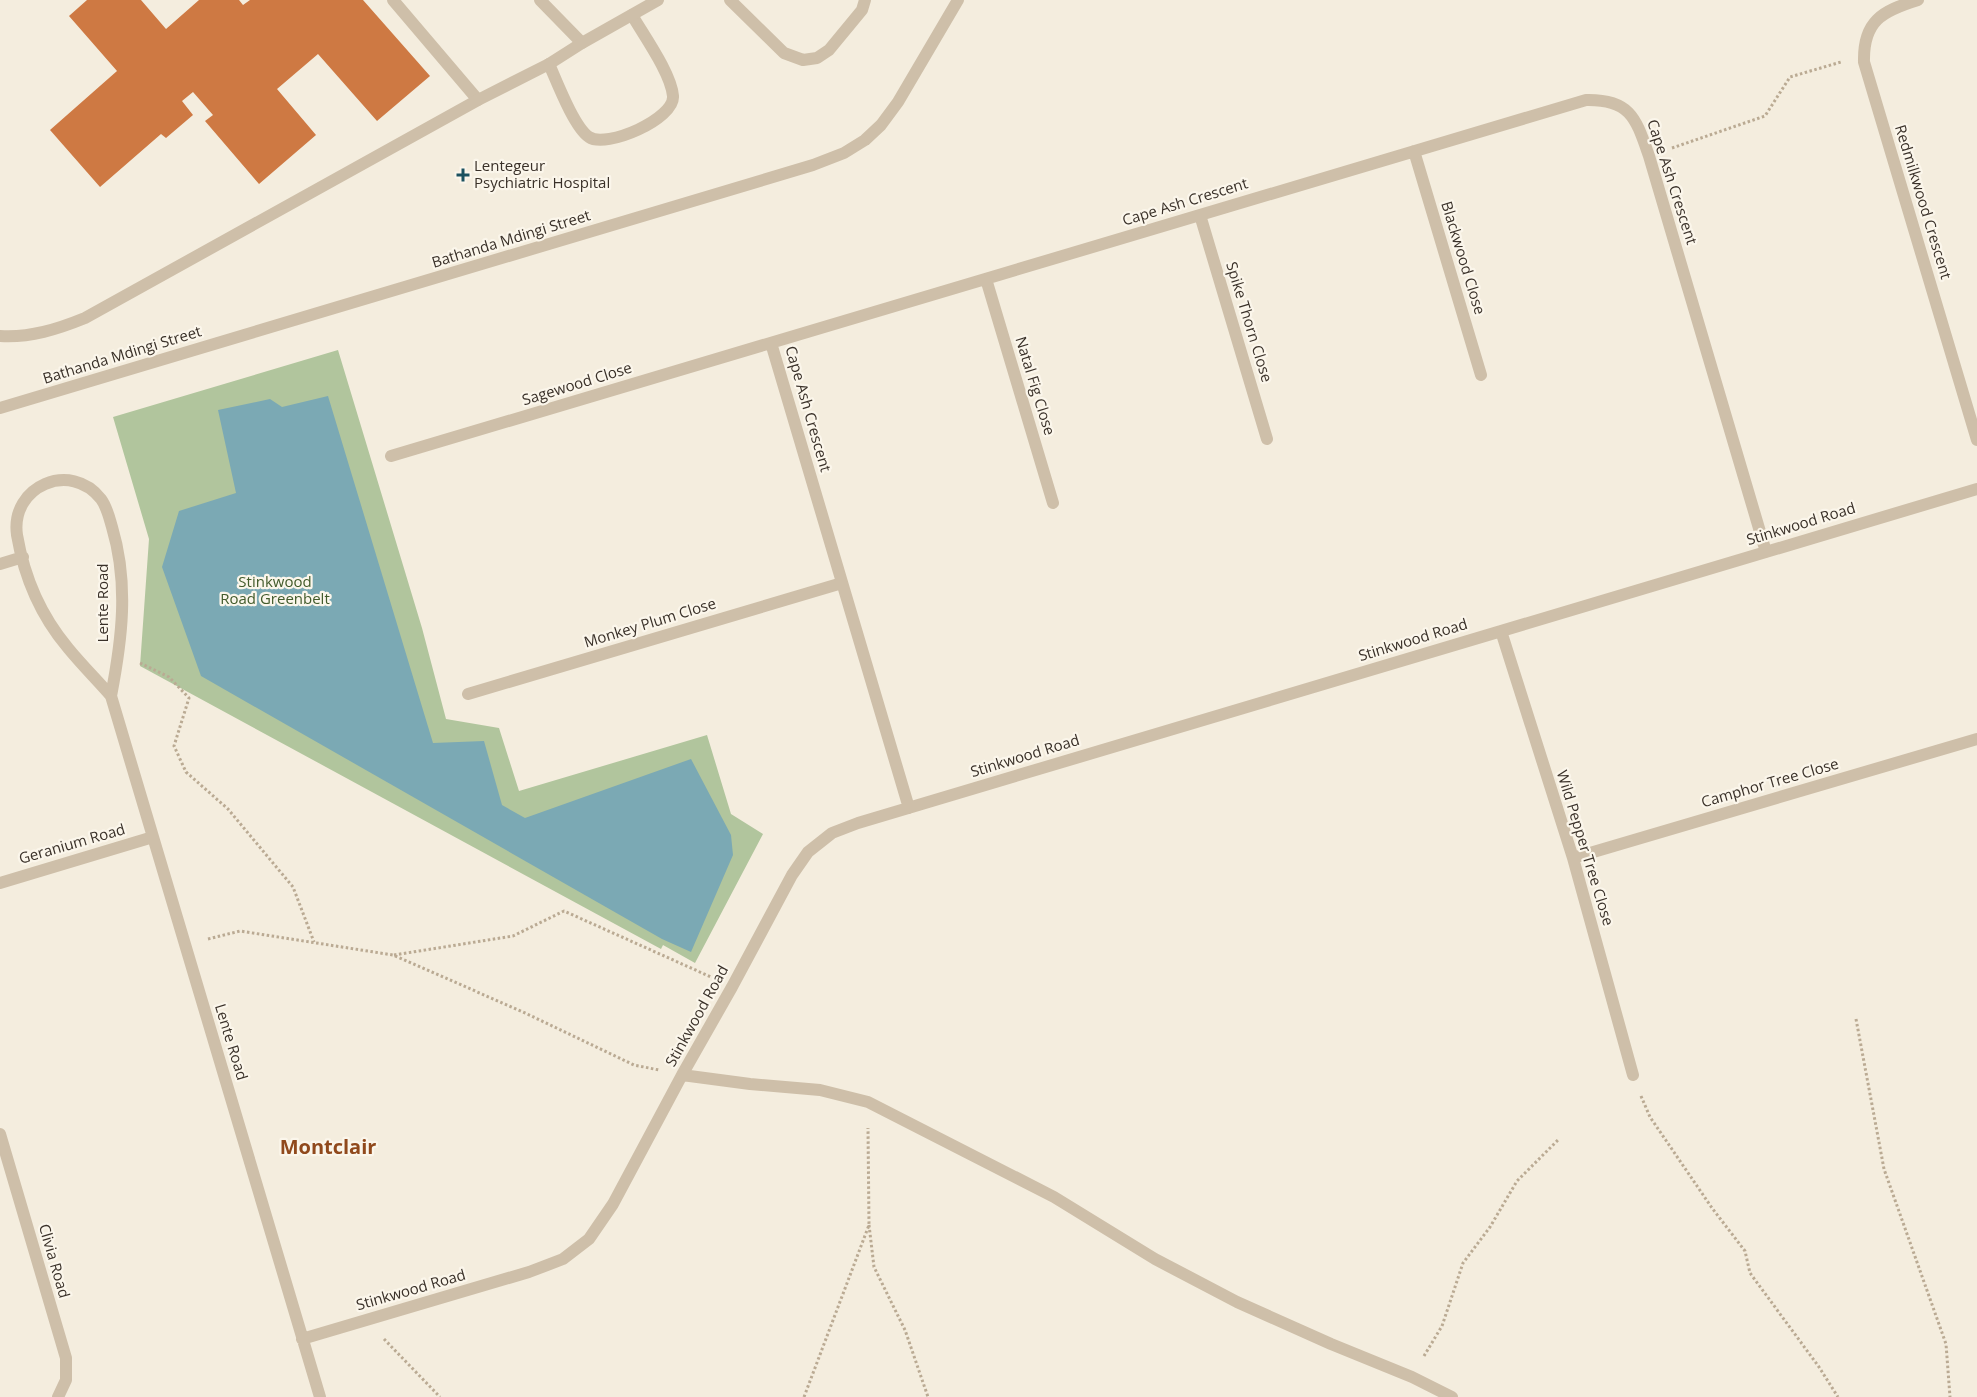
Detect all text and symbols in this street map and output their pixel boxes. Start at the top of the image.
street label: Cape Ash Crescent [1643,117,1703,247]
street label: Redmilkwood Crescent [1891,122,1957,281]
place label: Lentegeur Psychiatric Hospital [474,155,610,192]
marker: Lentegeur Psychiatric Hospital [456,168,470,182]
street label: Cape Ash Crescent [1119,172,1250,230]
street label: Blackwood Close [1437,199,1491,317]
street label: Bathanda Mdingi Street [429,204,592,272]
street label: Spike Thorn Close [1222,259,1278,384]
street label: Bathanda Mdingi Street [40,320,203,388]
street label: Natal Fig Close [1011,334,1060,438]
street label: Cape Ash Crescent [781,343,837,474]
street label: Sagewood Close [519,357,634,409]
street label: Stinkwood Road [1744,497,1858,549]
street label: Lente Road [92,564,112,642]
park label: Stinkwood Road Greenbelt [220,571,330,608]
street label: Monkey Plum Close [581,592,718,652]
street label: Stinkwood Road [1356,613,1470,665]
street label: Stinkwood Road [968,729,1082,781]
street label: Camphor Tree Close [1699,753,1841,811]
street label: Wild Pepper Tree Close [1553,767,1619,928]
street label: Geranium Road [16,818,127,868]
street label: Stinkwood Road [660,961,732,1070]
street label: Lente Road [211,1001,253,1082]
district label: Montclair [280,1133,376,1160]
street label: Clivia Road [35,1221,75,1300]
street label: Stinkwood Road [354,1264,468,1314]

